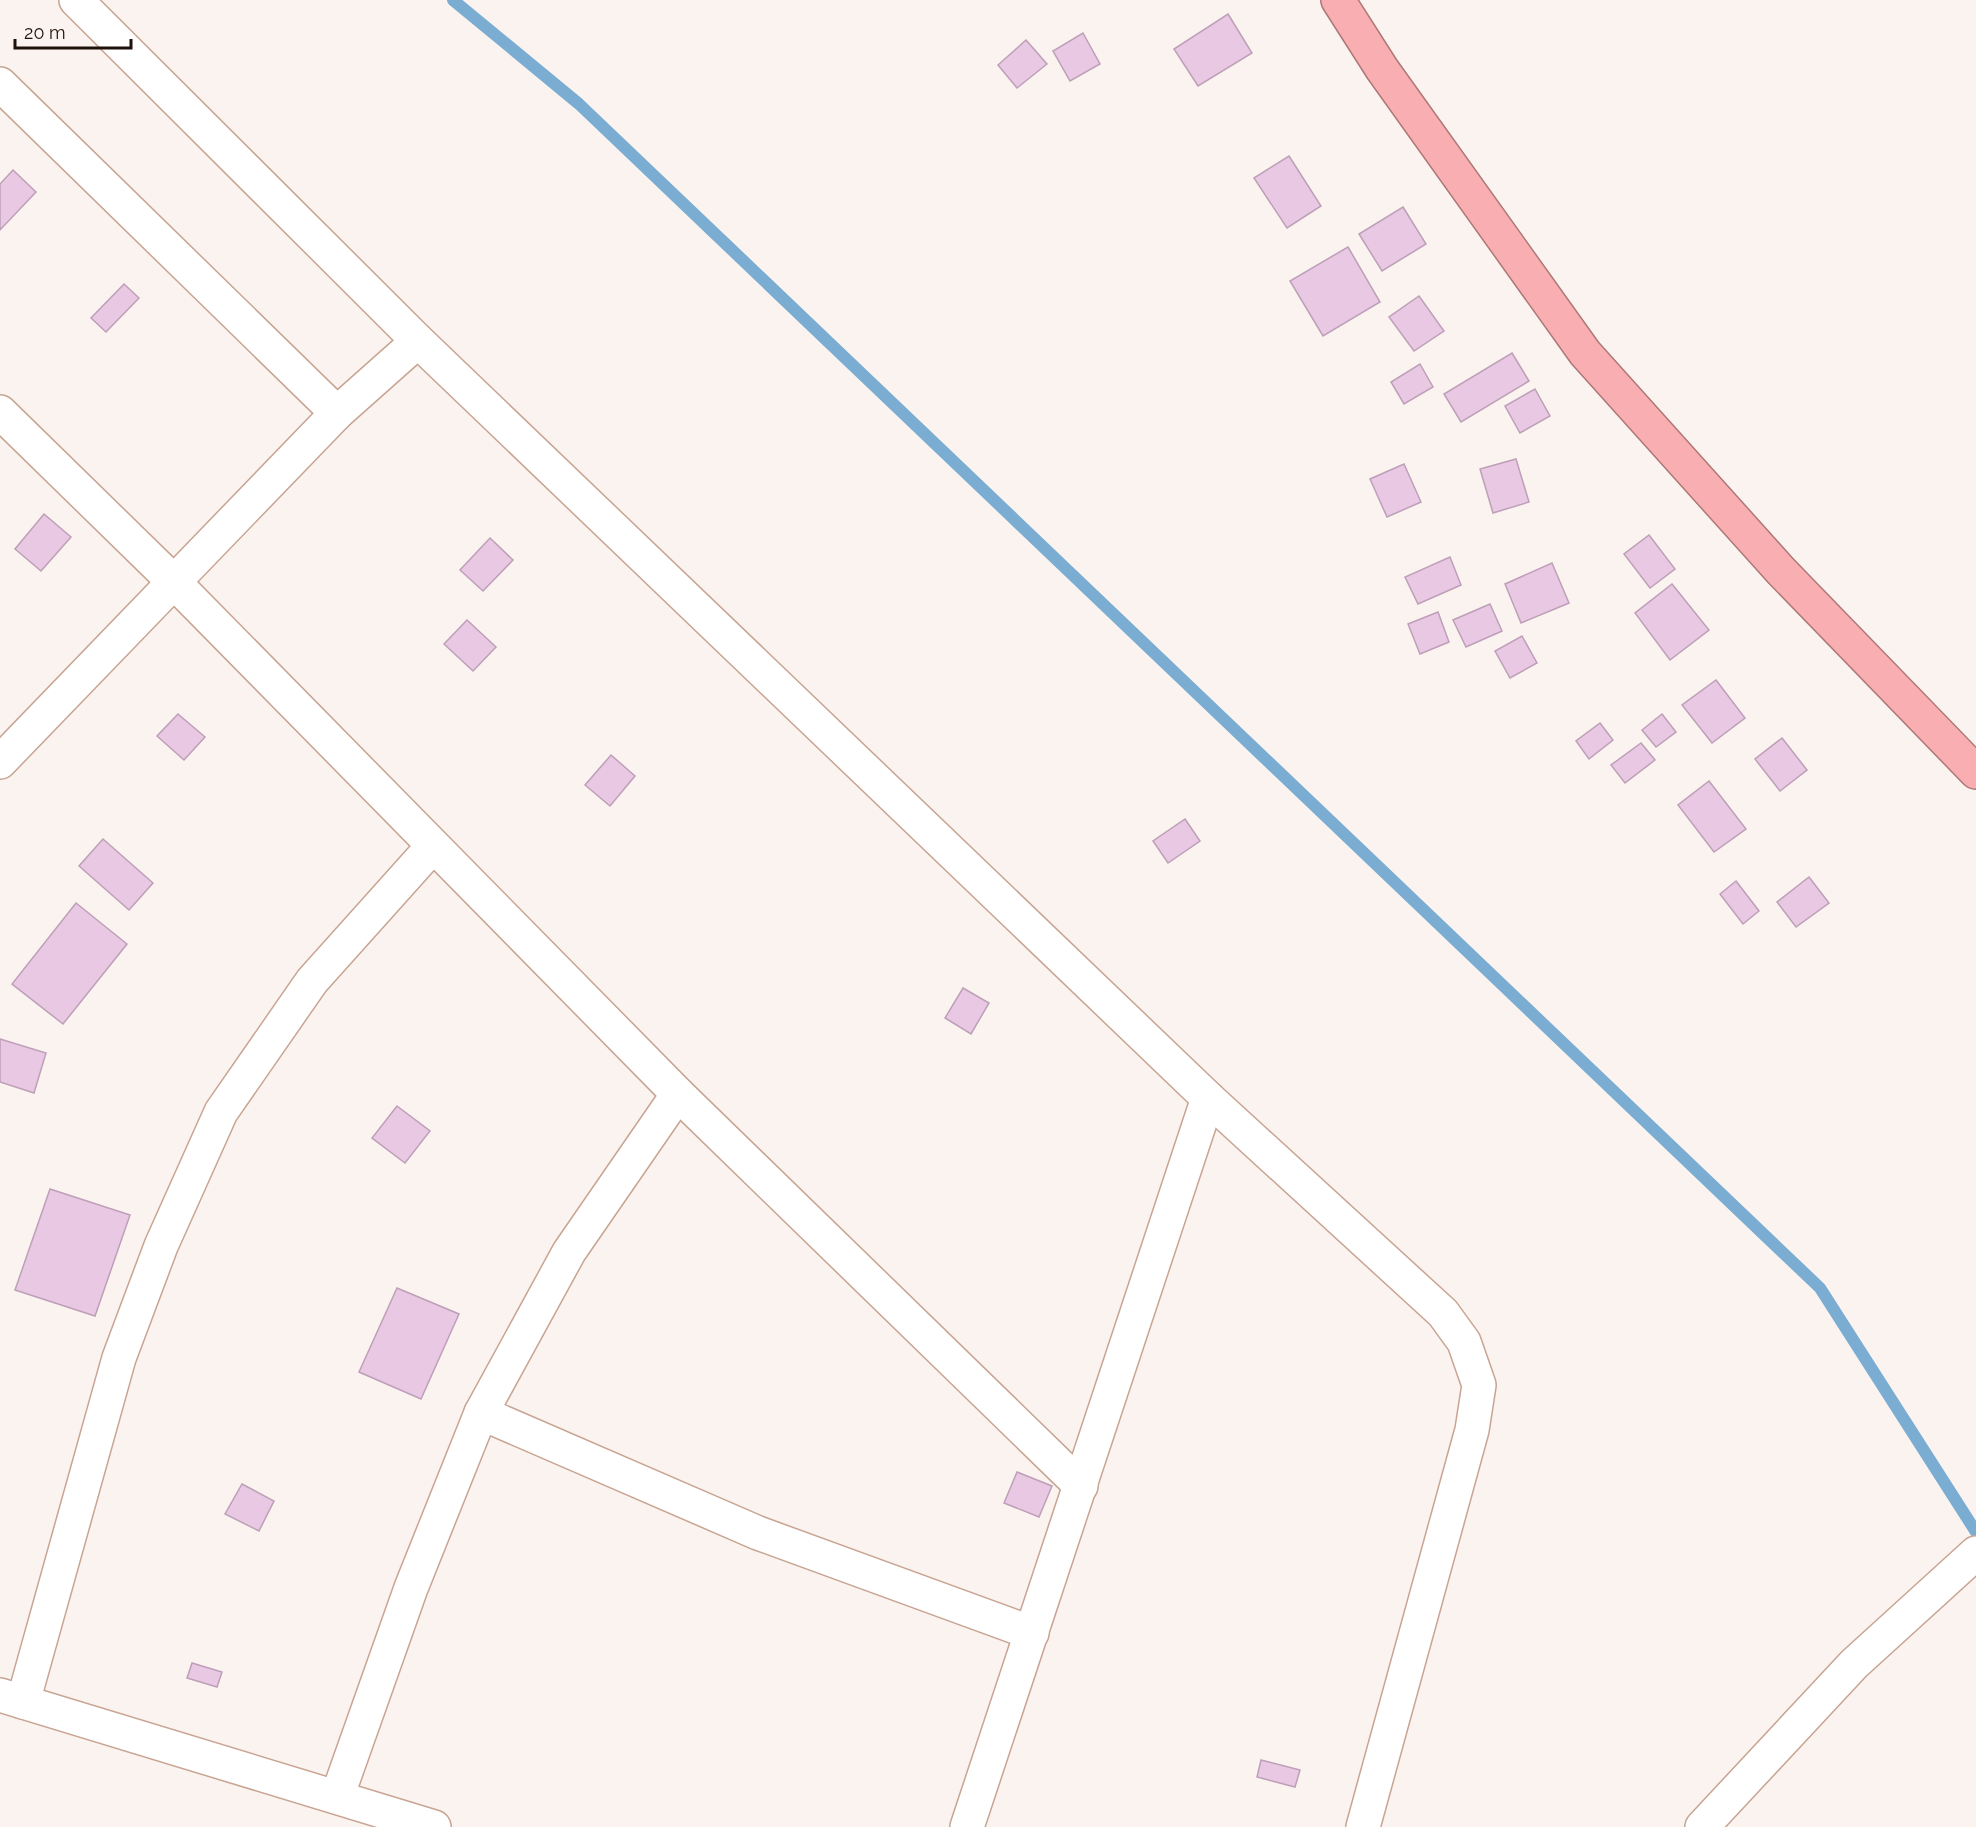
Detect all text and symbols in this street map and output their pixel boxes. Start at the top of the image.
scale bar [15,12,130,50]
text: 20 m [24,22,66,43]

